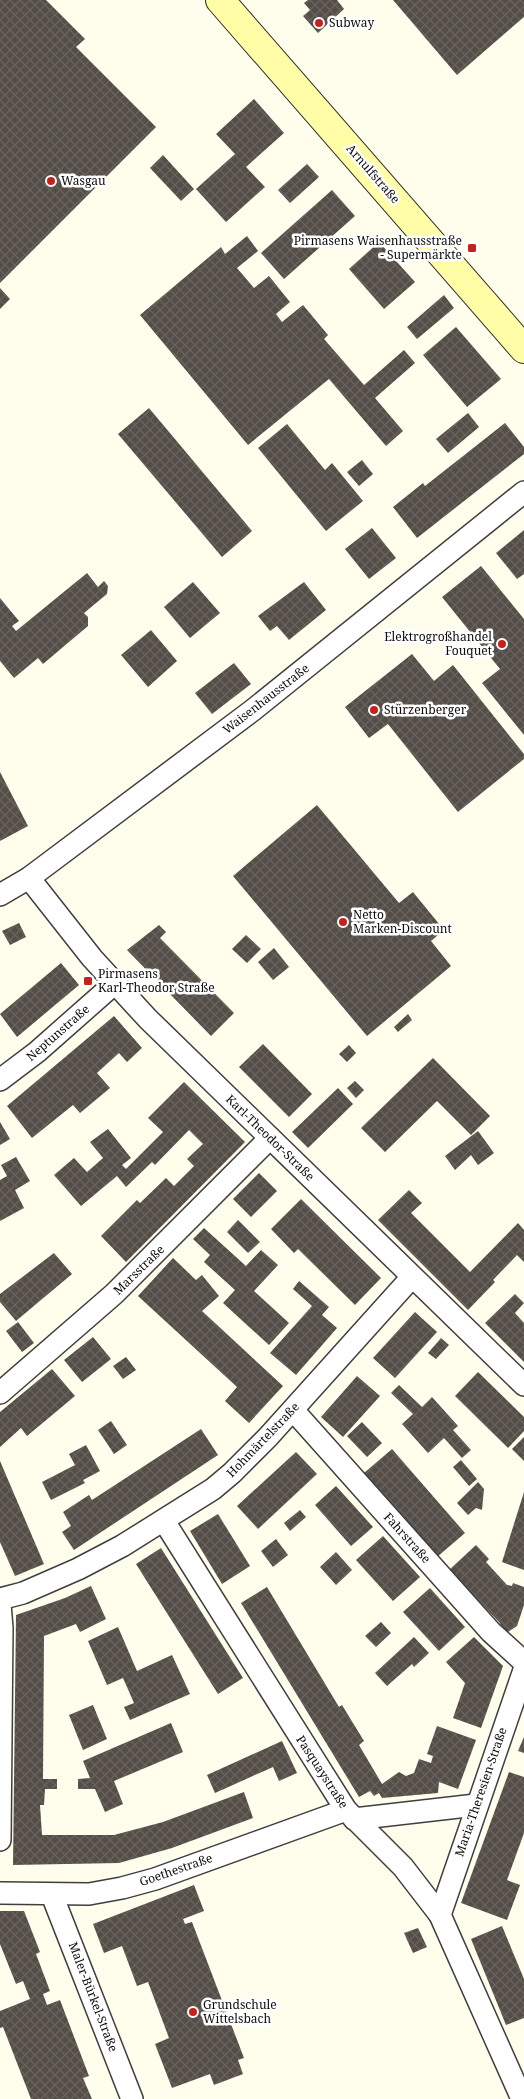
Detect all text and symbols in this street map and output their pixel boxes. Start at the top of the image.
place label: Subway [329,14,374,31]
marker: Subway [313,17,325,29]
street label: Arnulfstraße [343,140,404,207]
place label: Wasgau [61,172,106,189]
marker: Wasgau [45,175,57,187]
place label: Pirmasens Waisenhausstraße - Supermärkte [294,232,462,263]
marker: Pirmasens Waisenhausstraße - Supermärkte [466,242,478,254]
place label: Elektrogroßhandel Fouquet [384,628,492,659]
marker: Elektrogroßhandel Fouquet [496,638,508,650]
street label: Waisenhausstraße [219,659,312,738]
place label: Stürzenberger [384,701,467,718]
marker: Stürzenberger [368,704,380,716]
place label: Netto Marken-Discount [353,906,452,937]
marker: Netto Marken-Discount [337,916,349,928]
place label: Pirmasens Karl-Theodor Straße [98,965,215,996]
marker: Pirmasens Karl-Theodor Straße [82,975,94,987]
street label: Neptunstraße [22,1000,93,1065]
street label: Karl-Theodor-Straße [222,1091,318,1185]
street label: Marsstraße [109,1241,168,1298]
street label: Hohmärtelstraße [222,1398,303,1481]
street label: Fahrstraße [380,1509,435,1567]
street label: Maria-Theresien-Straße [450,1725,511,1859]
street label: Pasquaystraße [292,1732,352,1811]
street label: Goethestraße [137,1849,215,1890]
street label: Maler-Bürkel-Straße [65,1939,122,2054]
place label: Grundschule Wittelsbach [203,1996,277,2027]
marker: Grundschule Wittelsbach [187,2006,199,2018]

